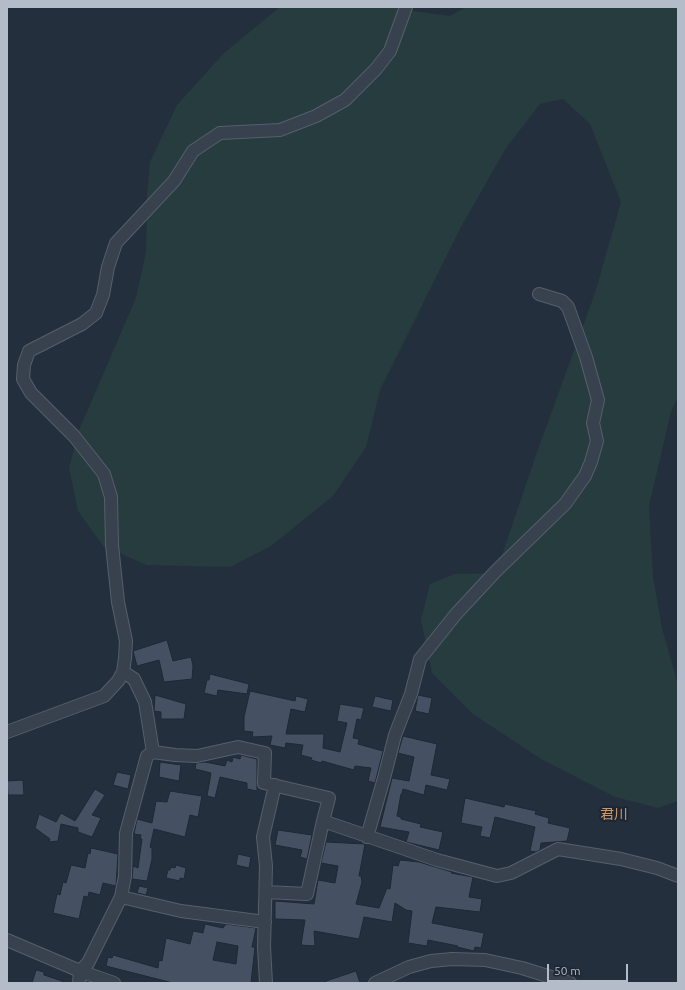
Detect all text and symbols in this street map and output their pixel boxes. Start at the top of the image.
district label: 君川 [600,806,628,822]
scale bar [549,956,630,982]
text: 50 m [554,964,581,977]

